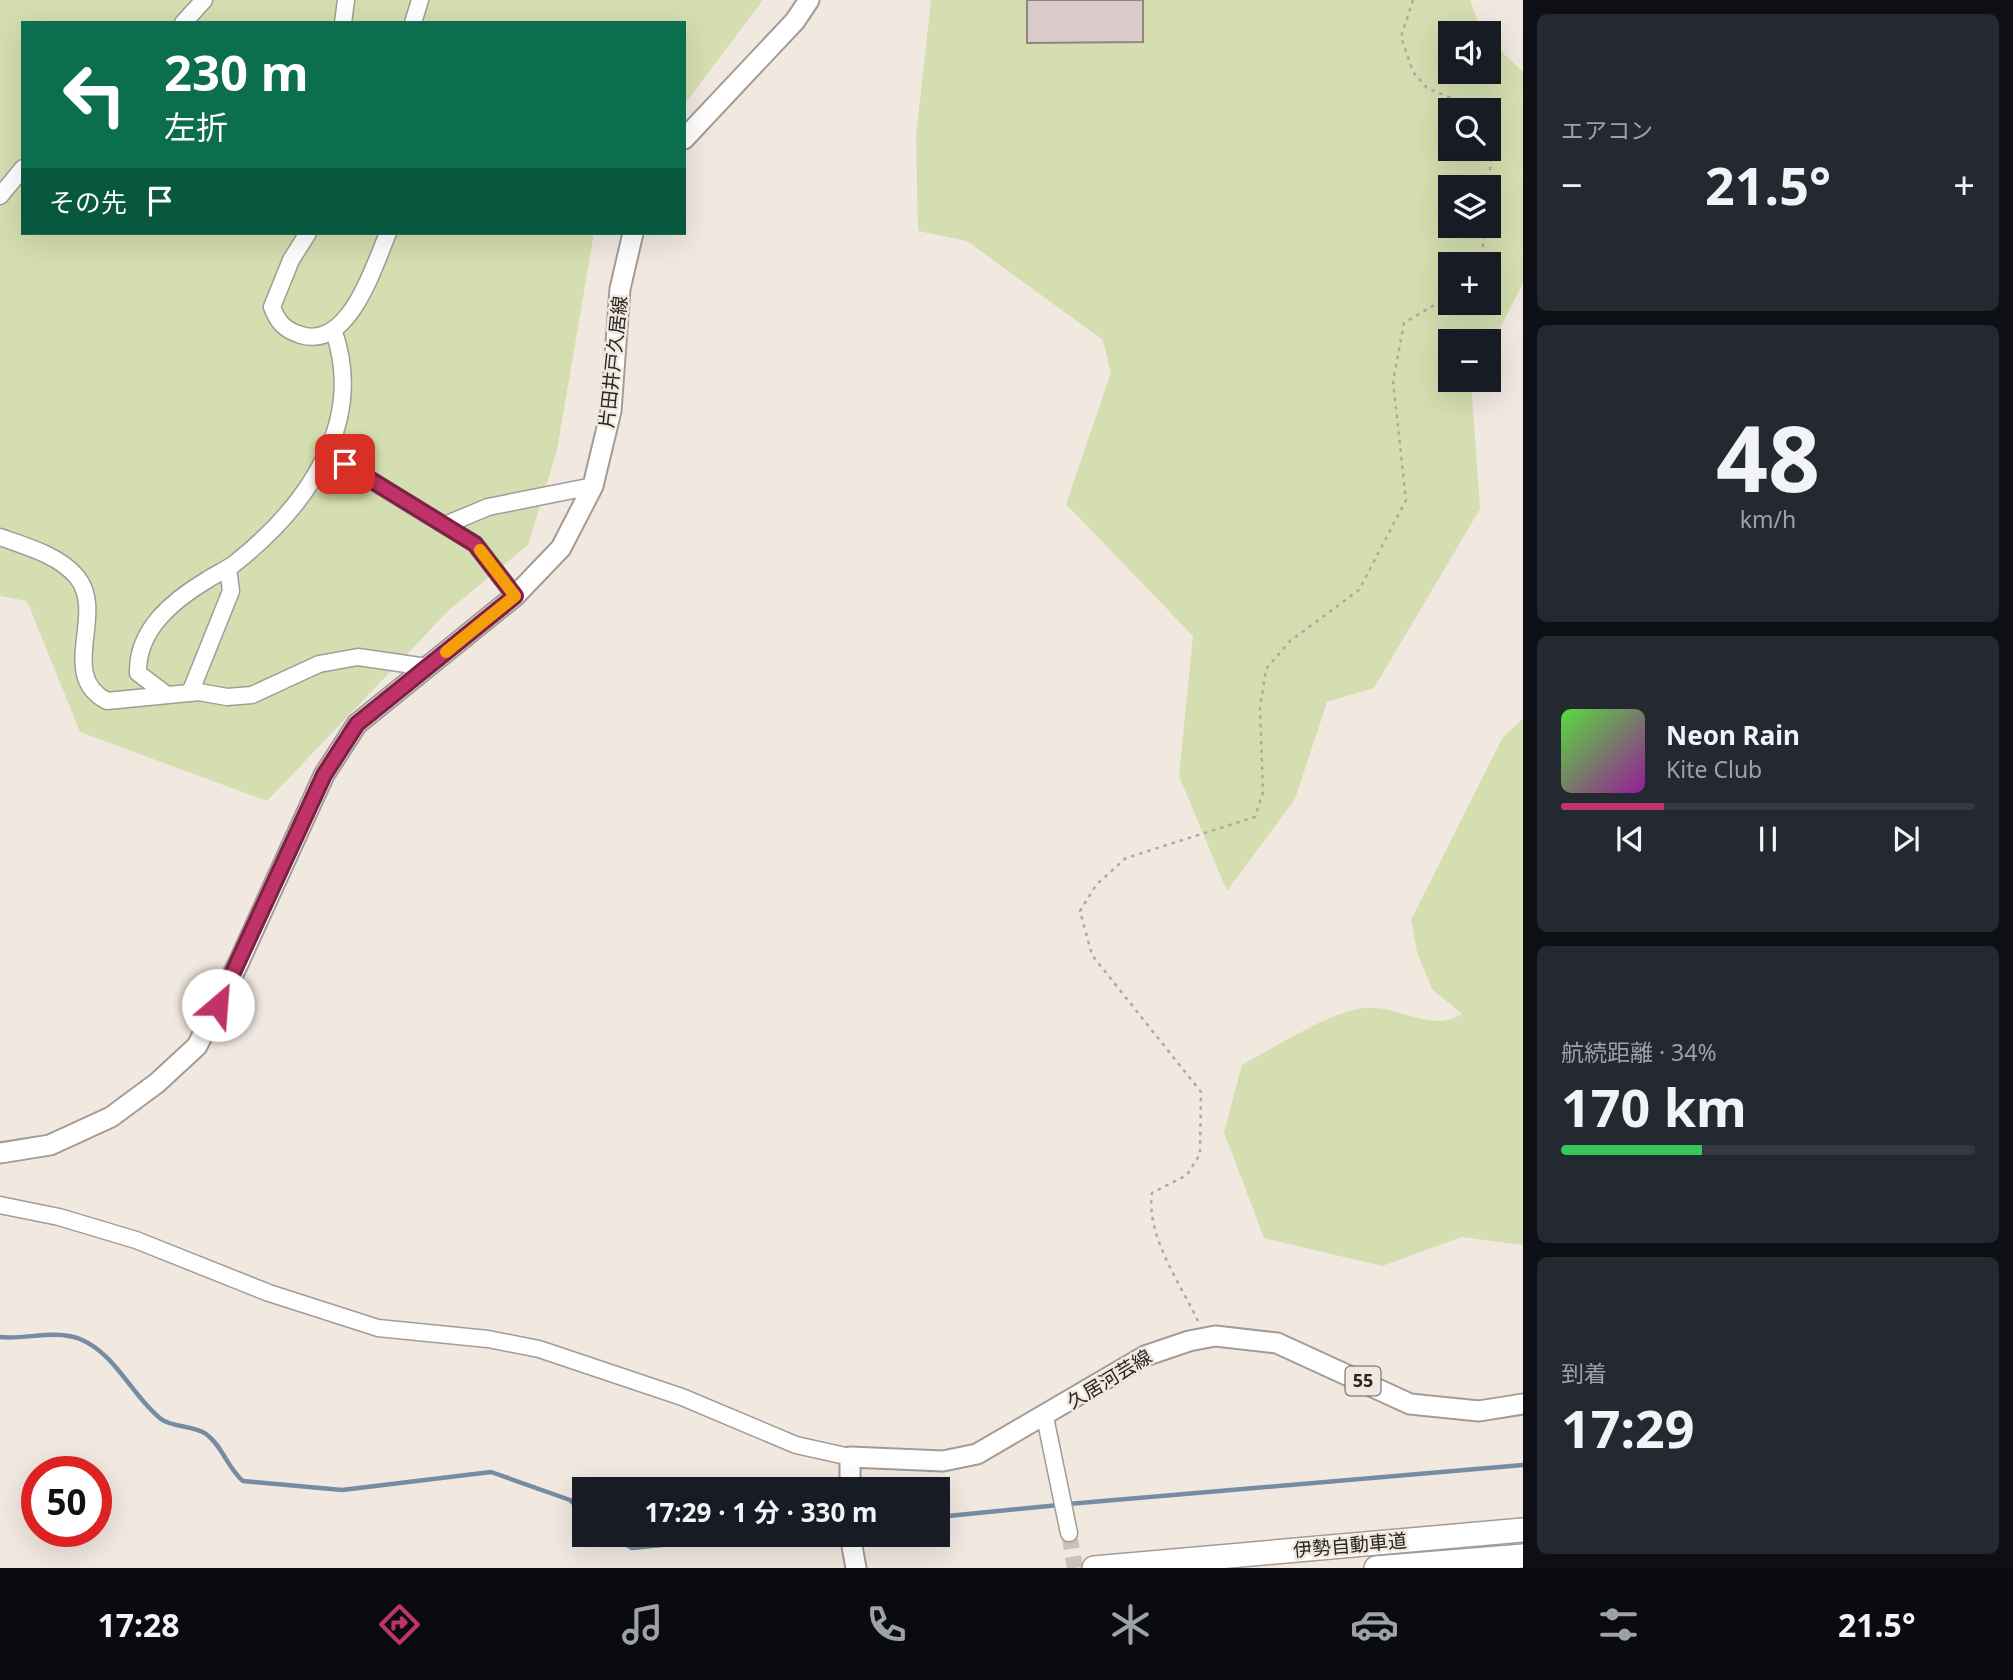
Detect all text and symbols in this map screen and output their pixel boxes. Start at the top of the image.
map controls [1438,21,1501,392]
button: sound [1438,21,1501,84]
text: 230 m [164,39,309,105]
icon: left [49,49,140,140]
button: search [1438,98,1501,161]
text: 左折 [164,105,228,148]
text: エアコン [1561,114,1653,146]
text: 21.5° [1705,149,1831,220]
text: − [1561,158,1583,210]
text: + [1953,158,1975,210]
button: layers [1438,175,1501,238]
icon: arrive [141,182,179,220]
text: その先 [49,184,127,220]
button: + [1438,252,1501,315]
street label: 片田井戸久居線 [593,294,633,430]
button: − [1438,329,1501,392]
text: 48 [1716,395,1820,519]
pin [315,434,375,494]
icon: arrive [326,445,364,483]
text: km/h [1740,503,1796,535]
text: Neon Rain [1666,717,1800,753]
text: Kite Club [1666,753,1762,785]
icon: previous [1611,820,1649,858]
icon: pause [1749,820,1787,858]
icon: next [1887,820,1925,858]
position arrow [181,968,255,1042]
text: 航続距離 · 34% [1561,1036,1717,1068]
text: 170 km [1561,1071,1747,1142]
street label: 久居河芸線 [1062,1343,1156,1415]
text: 到着 [1561,1357,1607,1389]
road number: 55 [1346,1366,1380,1396]
text: 17:29 [1561,1392,1695,1463]
speed limit sign: 50 [21,1456,112,1547]
text: 17:29 · 1 分 · 330 m [645,1494,877,1530]
street label: 伊勢自動車道 [1292,1527,1408,1563]
icon: directions [375,1600,424,1649]
icon: music [618,1600,667,1649]
icon: phone [862,1600,911,1649]
icon: climate [1106,1600,1155,1649]
icon: car [1350,1600,1399,1649]
icon: filters [1594,1600,1643,1649]
text: 17:28 [97,1603,180,1646]
text: 21.5° [1838,1603,1916,1646]

